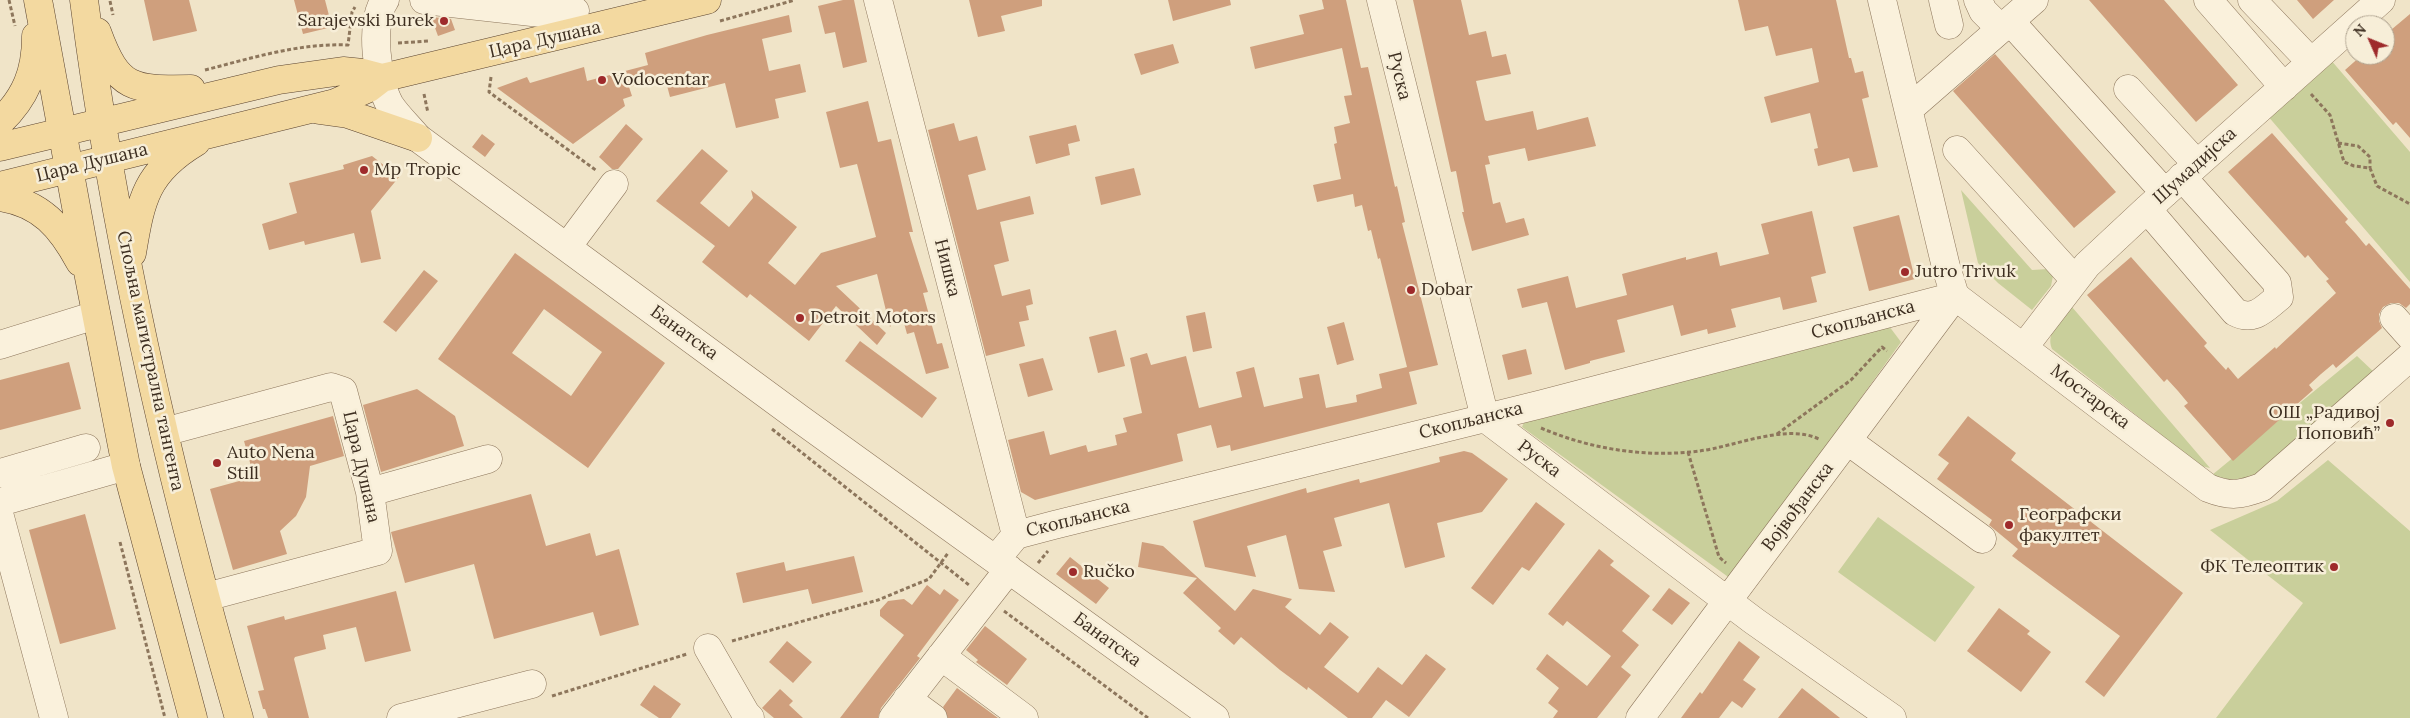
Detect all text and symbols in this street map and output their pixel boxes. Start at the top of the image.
place label: Sarajevski Burek [297,10,434,32]
marker: Sarajevski Burek [438,15,450,27]
north arrow [2345,15,2395,65]
street label: Цара Душана [487,17,603,63]
text: N [2350,20,2370,40]
street label: Руска [1383,50,1415,102]
place label: Vodocentar [612,69,709,91]
marker: Vodocentar [596,74,608,86]
street label: Шумадијска [2149,123,2241,209]
street label: Цара Душана [34,139,150,187]
place label: Mp Tropic [374,159,461,181]
marker: Mp Tropic [358,164,370,176]
street label: Спољна магистрална тангента [112,229,188,493]
street label: Нишка [929,237,965,299]
place label: Jutro Trivuk [1915,261,2016,283]
marker: Jutro Trivuk [1899,266,1911,278]
place label: Dobar [1421,279,1472,301]
marker: Dobar [1405,284,1417,296]
street label: Скопљанска [1809,296,1917,344]
street label: Банатска [646,301,722,365]
place label: Detroit Motors [810,307,936,329]
marker: Detroit Motors [794,312,806,324]
street label: Мостарска [2046,360,2134,434]
street label: Скопљанска [1417,398,1525,444]
place label: ОШ „Радивој Поповић” [2269,402,2380,444]
street label: Цара Душана [338,409,384,525]
marker: ОШ „Радивој Поповић” [2384,417,2396,429]
street label: Руска [1513,436,1565,482]
place label: Auto Nena Still [227,442,315,484]
marker: Auto Nena Still [211,457,223,469]
street label: Војвођанска [1758,458,1838,556]
street label: Скопљанска [1024,496,1132,542]
place label: Географски факултет [2019,504,2122,546]
marker: Географски факултет [2003,519,2015,531]
place label: ФК Телеоптик [2200,556,2324,578]
place label: Ručko [1083,561,1135,583]
marker: ФК Телеоптик [2328,561,2340,573]
marker: Ručko [1067,566,1079,578]
street label: Банатска [1069,608,1145,672]

